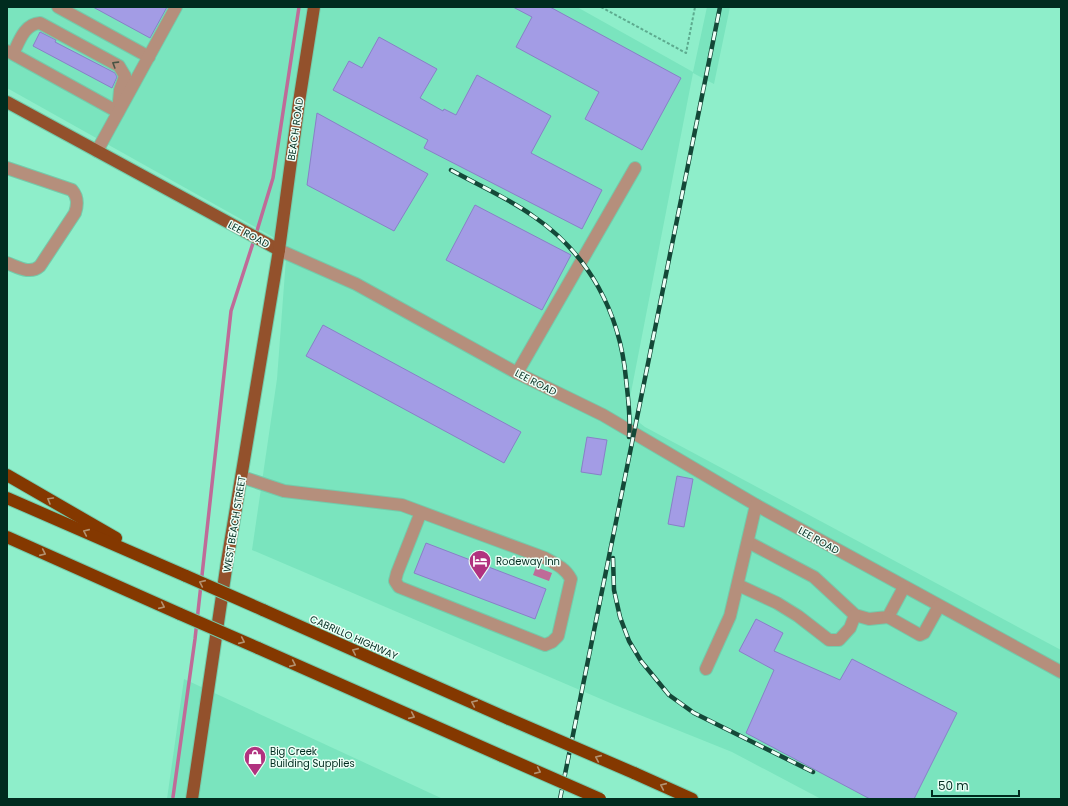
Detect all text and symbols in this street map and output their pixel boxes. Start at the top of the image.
one-way arrow [112,61,119,69]
street label: BEACH ROAD [284,97,307,161]
street label: LEE ROAD [225,217,272,252]
street label: LEE ROAD [512,366,559,399]
street label: WEST BEACH STREET [219,474,250,573]
one-way arrow [47,498,54,505]
street label: LEE ROAD [795,523,842,558]
one-way arrow [83,529,90,537]
one-way arrow [38,548,46,556]
hotel icon: Rodeway Inn [467,548,493,581]
place label: Rodeway Inn [496,554,560,569]
one-way arrow [198,580,206,588]
one-way arrow [157,601,165,609]
street label: CABRILLO HIGHWAY [307,611,400,664]
one-way arrow [237,636,245,644]
one-way arrow [351,647,358,655]
one-way arrow [289,659,297,667]
one-way arrow [470,700,478,708]
one-way arrow [408,711,416,719]
shop icon: Big Creek Building Supplies [242,744,268,777]
place label: Big Creek Building Supplies [270,744,355,771]
one-way arrow [595,755,603,763]
one-way arrow [534,767,541,775]
scale bar [932,772,1019,798]
text: 50 m [938,777,969,794]
one-way arrow [660,783,667,791]

